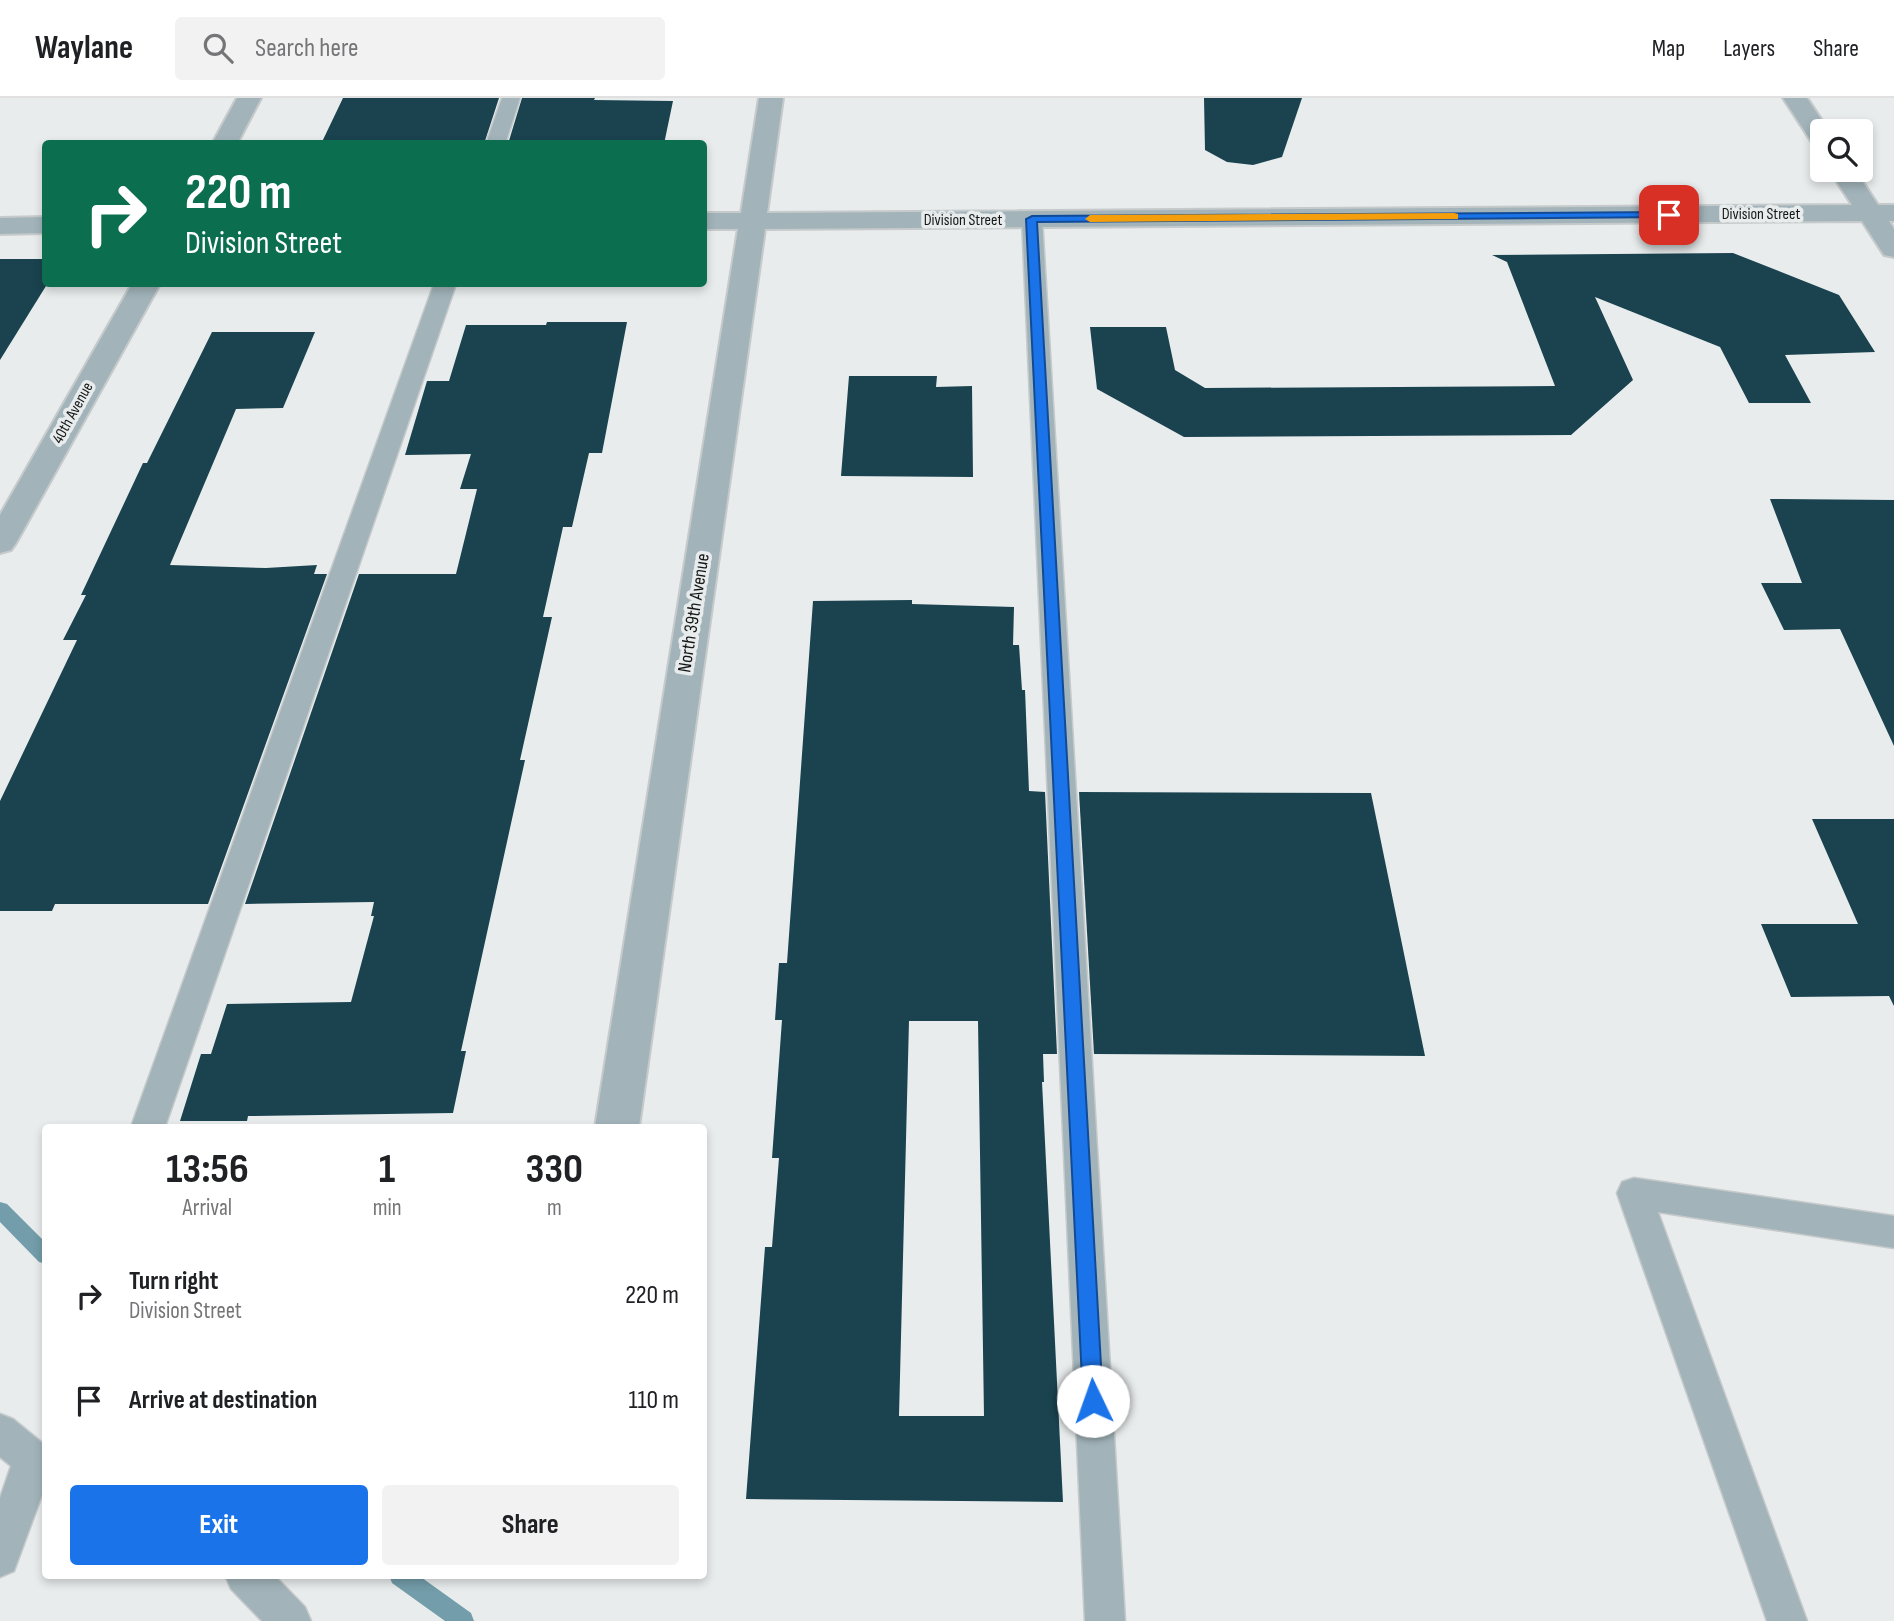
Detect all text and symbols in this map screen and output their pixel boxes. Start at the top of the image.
search box [175,17,665,80]
text: Waylane [35,28,133,68]
icon: search [199,29,237,67]
text: Search here [255,33,358,64]
text: Map [1652,34,1685,63]
text: Layers [1723,34,1775,63]
text: Share [1813,34,1859,63]
map controls [1810,119,1873,182]
button: search [1810,119,1873,182]
text: 220 m [185,164,291,223]
icon: right [70,168,161,259]
pin [1639,185,1699,245]
icon: arrive [1650,196,1688,234]
street label: Division Street [1722,205,1800,224]
street label: Division Street [924,211,1002,230]
text: Division Street [185,224,342,263]
street label: 40th Avenue [48,379,98,447]
street label: North 39th Avenue [673,552,715,674]
text: 13:56 [166,1144,249,1195]
text: 1 [379,1144,395,1195]
text: 330 [525,1144,583,1195]
text: Arrival [183,1194,232,1222]
text: min [373,1194,402,1222]
text: m [547,1194,562,1222]
text: Turn right [129,1266,218,1297]
icon: right [70,1277,108,1315]
text: 220 m [625,1280,679,1311]
text: Division Street [129,1297,242,1325]
position arrow [1056,1364,1130,1438]
icon: arrive [70,1382,108,1420]
text: Arrive at destination [129,1385,317,1416]
text: 110 m [628,1385,679,1416]
button: Exit [70,1485,368,1565]
button: Share [382,1485,679,1565]

